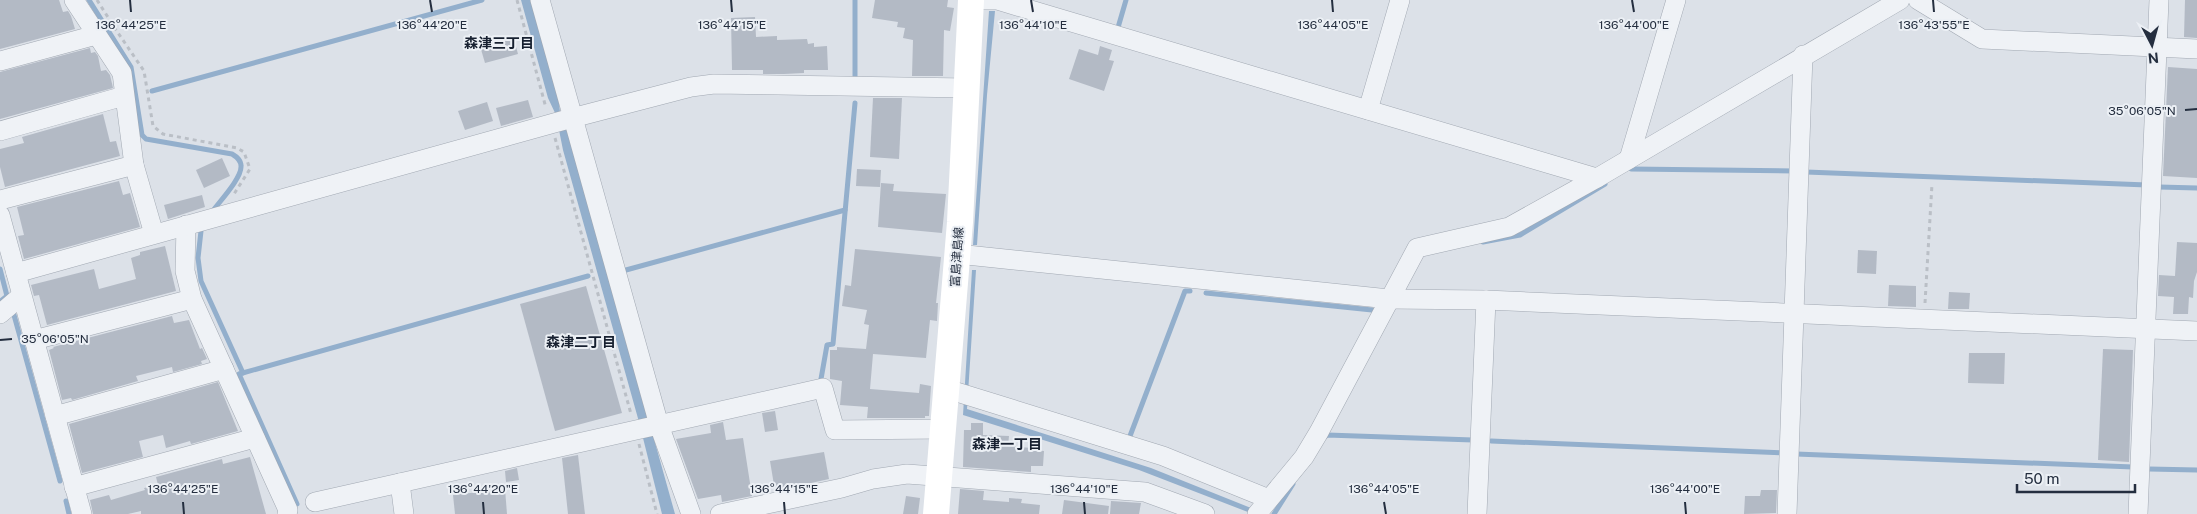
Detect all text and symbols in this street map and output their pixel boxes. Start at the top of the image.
text: 136°44'25"E [96,18,166,32]
text: 136°44'20"E [397,18,467,32]
text: 136°44'15"E [698,18,766,32]
text: 136°44'10"E [999,18,1067,32]
text: 136°44'05"E [1297,18,1369,32]
text: 136°44'00"E [1599,18,1669,32]
text: 136°43'55"E [1898,18,1970,32]
north arrow [2127,20,2177,70]
district label: 森津三丁目 [464,35,534,51]
text: N [2147,49,2160,66]
text: 35°06'05"N [2108,104,2176,118]
street label: 富島津島線 [948,227,966,287]
text: 35°06'05"N [21,332,89,346]
district label: 森津二丁目 [546,334,616,350]
district label: 森津一丁目 [972,436,1042,452]
scale bar [2017,462,2134,494]
text: 50 m [2024,470,2059,487]
text: 136°44'25"E [148,482,218,496]
text: 136°44'20"E [448,482,518,496]
text: 136°44'15"E [750,482,818,496]
text: 136°44'10"E [1050,482,1118,496]
text: 136°44'05"E [1348,482,1420,496]
text: 136°44'00"E [1650,482,1720,496]

